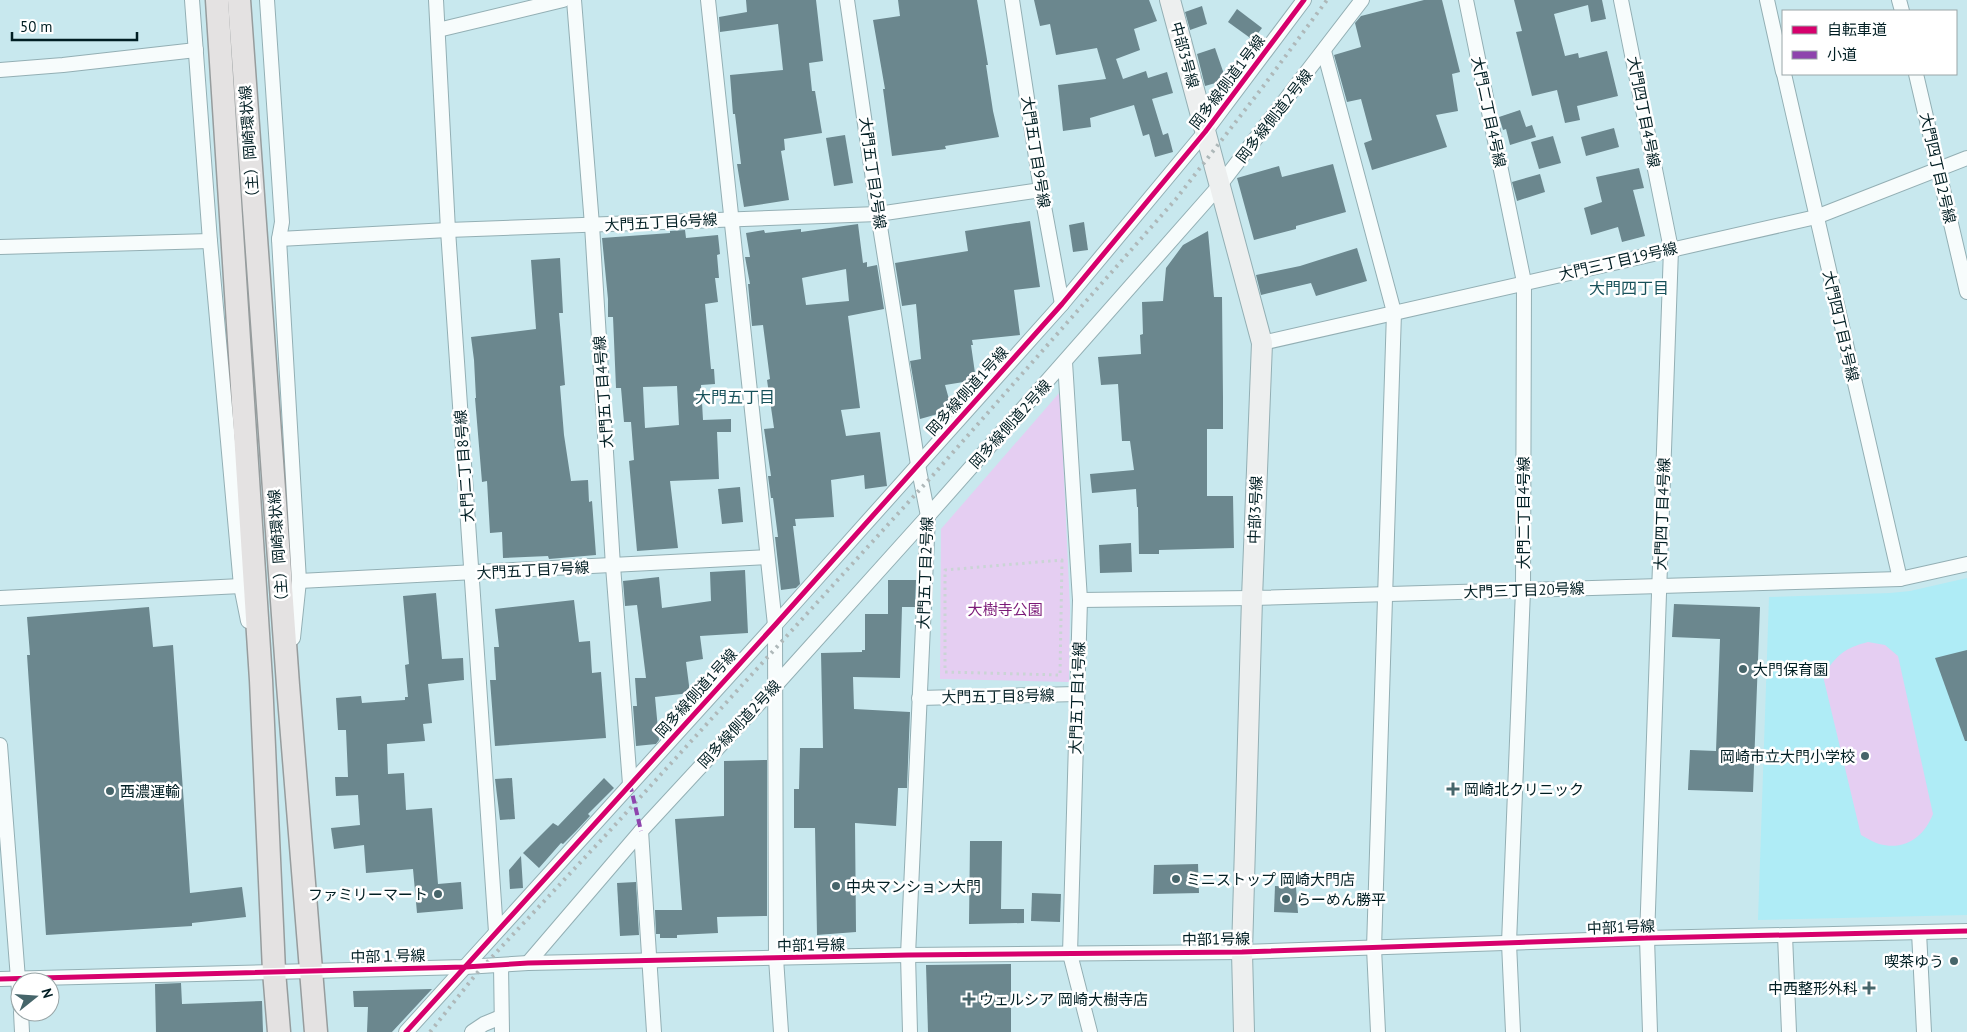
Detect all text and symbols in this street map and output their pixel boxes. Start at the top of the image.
scale bar [12,10,138,42]
legend [1782,10,1957,75]
text: 50 m [20,17,53,36]
street label: 中部3号線 [1167,20,1203,90]
text: 自転車道 [1827,20,1887,39]
street label: 岡多線側道1号線 [1185,31,1269,133]
text: 小道 [1827,45,1857,64]
street label: 大門二丁目4号線 [1468,55,1510,169]
street label: 大門四丁目4号線 [1624,55,1664,169]
street label: 岡多線側道2号線 [1232,66,1316,166]
street label: （主）岡崎環状線 [235,84,263,206]
street label: 大門五丁目9号線 [1018,95,1054,209]
street label: 大門四丁目2号線 [1916,111,1960,225]
street label: 大門五丁目2号線 [856,116,890,230]
street label: 大門五丁目6号線 [604,210,718,234]
street label: 大門三丁目19号線 [1557,238,1679,284]
street label: 大門四丁目3号線 [1819,269,1863,383]
district label: 大門四丁目 [1589,278,1669,298]
street label: 大門五丁目4号線 [590,335,616,449]
street label: 岡多線側道1号線 [922,343,1012,439]
street label: 岡多線側道2号線 [965,376,1055,472]
district label: 大門五丁目 [695,387,775,407]
street label: 大門二丁目8号線 [451,409,477,523]
street label: 大門二丁目4号線 [1514,456,1533,570]
street label: 大門四丁目4号線 [1651,457,1673,571]
street label: 中部3号線 [1244,476,1266,544]
street label: （主）岡崎環状線 [264,488,292,610]
street label: 大門五丁目2号線 [914,516,936,630]
street label: 大門五丁目7号線 [476,558,590,582]
street label: 大門三丁目20号線 [1463,578,1585,602]
park label: 大樹寺公園 [967,600,1043,619]
street label: 大門五丁目1号線 [1066,641,1088,755]
street label: 岡多線側道1号線 [651,645,741,741]
place label: 大門保育園 [1753,660,1828,679]
marker: 大門保育園 [1737,663,1749,675]
street label: 岡多線側道2号線 [693,676,785,772]
street label: 大門五丁目8号線 [941,686,1055,706]
place label: 岡崎市立大門小学校 [1720,747,1855,766]
marker: 岡崎市立大門小学校 [1859,750,1871,762]
place label: 岡崎北クリニック [1464,780,1584,799]
place label: 西濃運輸 [120,782,180,801]
marker: 岡崎北クリニック [1446,782,1460,796]
marker: 西濃運輸 [104,785,116,797]
place label: ミニストップ 岡崎大門店 [1186,870,1355,889]
marker: ミニストップ 岡崎大門店 [1170,873,1182,885]
place label: 中央マンション大門 [846,877,981,896]
marker: 中央マンション大門 [830,880,842,892]
place label: ファミリーマート [308,885,428,904]
marker: ファミリーマート [432,888,444,900]
place label: らーめん勝平 [1296,890,1386,909]
marker: らーめん勝平 [1280,893,1292,905]
street label: 中部1号線 [1587,916,1655,938]
street label: 中部1号線 [1182,929,1250,949]
street label: 中部1号線 [777,935,845,955]
street label: 中部１号線 [350,946,426,966]
place label: 喫茶ゆう [1884,952,1944,971]
marker: 喫茶ゆう [1948,955,1960,967]
north arrow [10,972,60,1022]
place label: 中西整形外科 [1768,979,1858,998]
marker: 中西整形外科 [1862,981,1876,995]
text: N [37,986,57,1000]
place label: ウェルシア 岡崎大樹寺店 [979,990,1148,1009]
marker: ウェルシア 岡崎大樹寺店 [963,993,975,1005]

